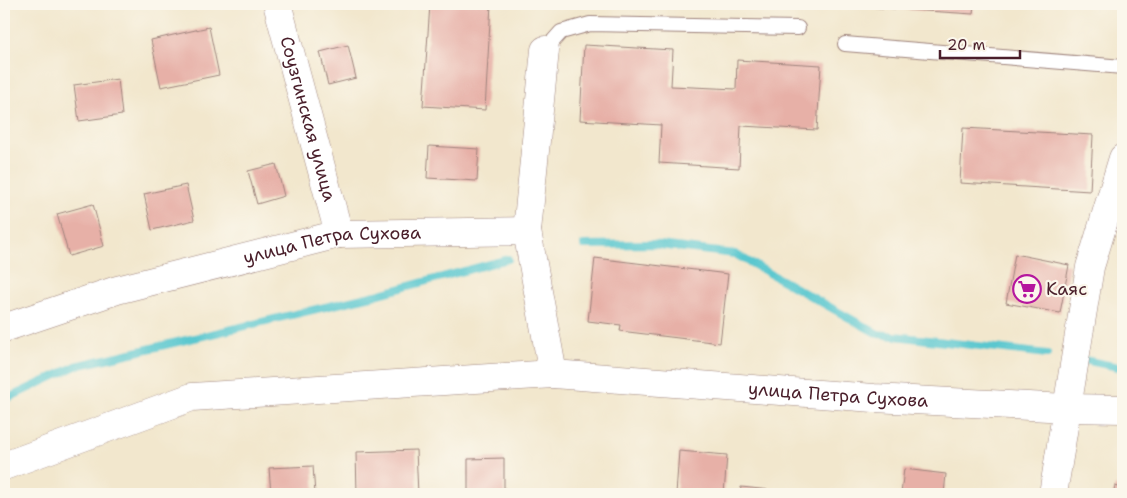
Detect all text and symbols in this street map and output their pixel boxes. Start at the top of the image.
scale bar [940,28,1020,60]
street label: Соузгинская улица [274,34,342,204]
text: 20 m [947,35,986,55]
street label: улица Петра Сухова [241,221,421,270]
supermarket icon: Каяс [1012,274,1042,304]
place label: Каяс [1046,277,1087,301]
street label: улица Петра Сухова [747,377,929,413]

